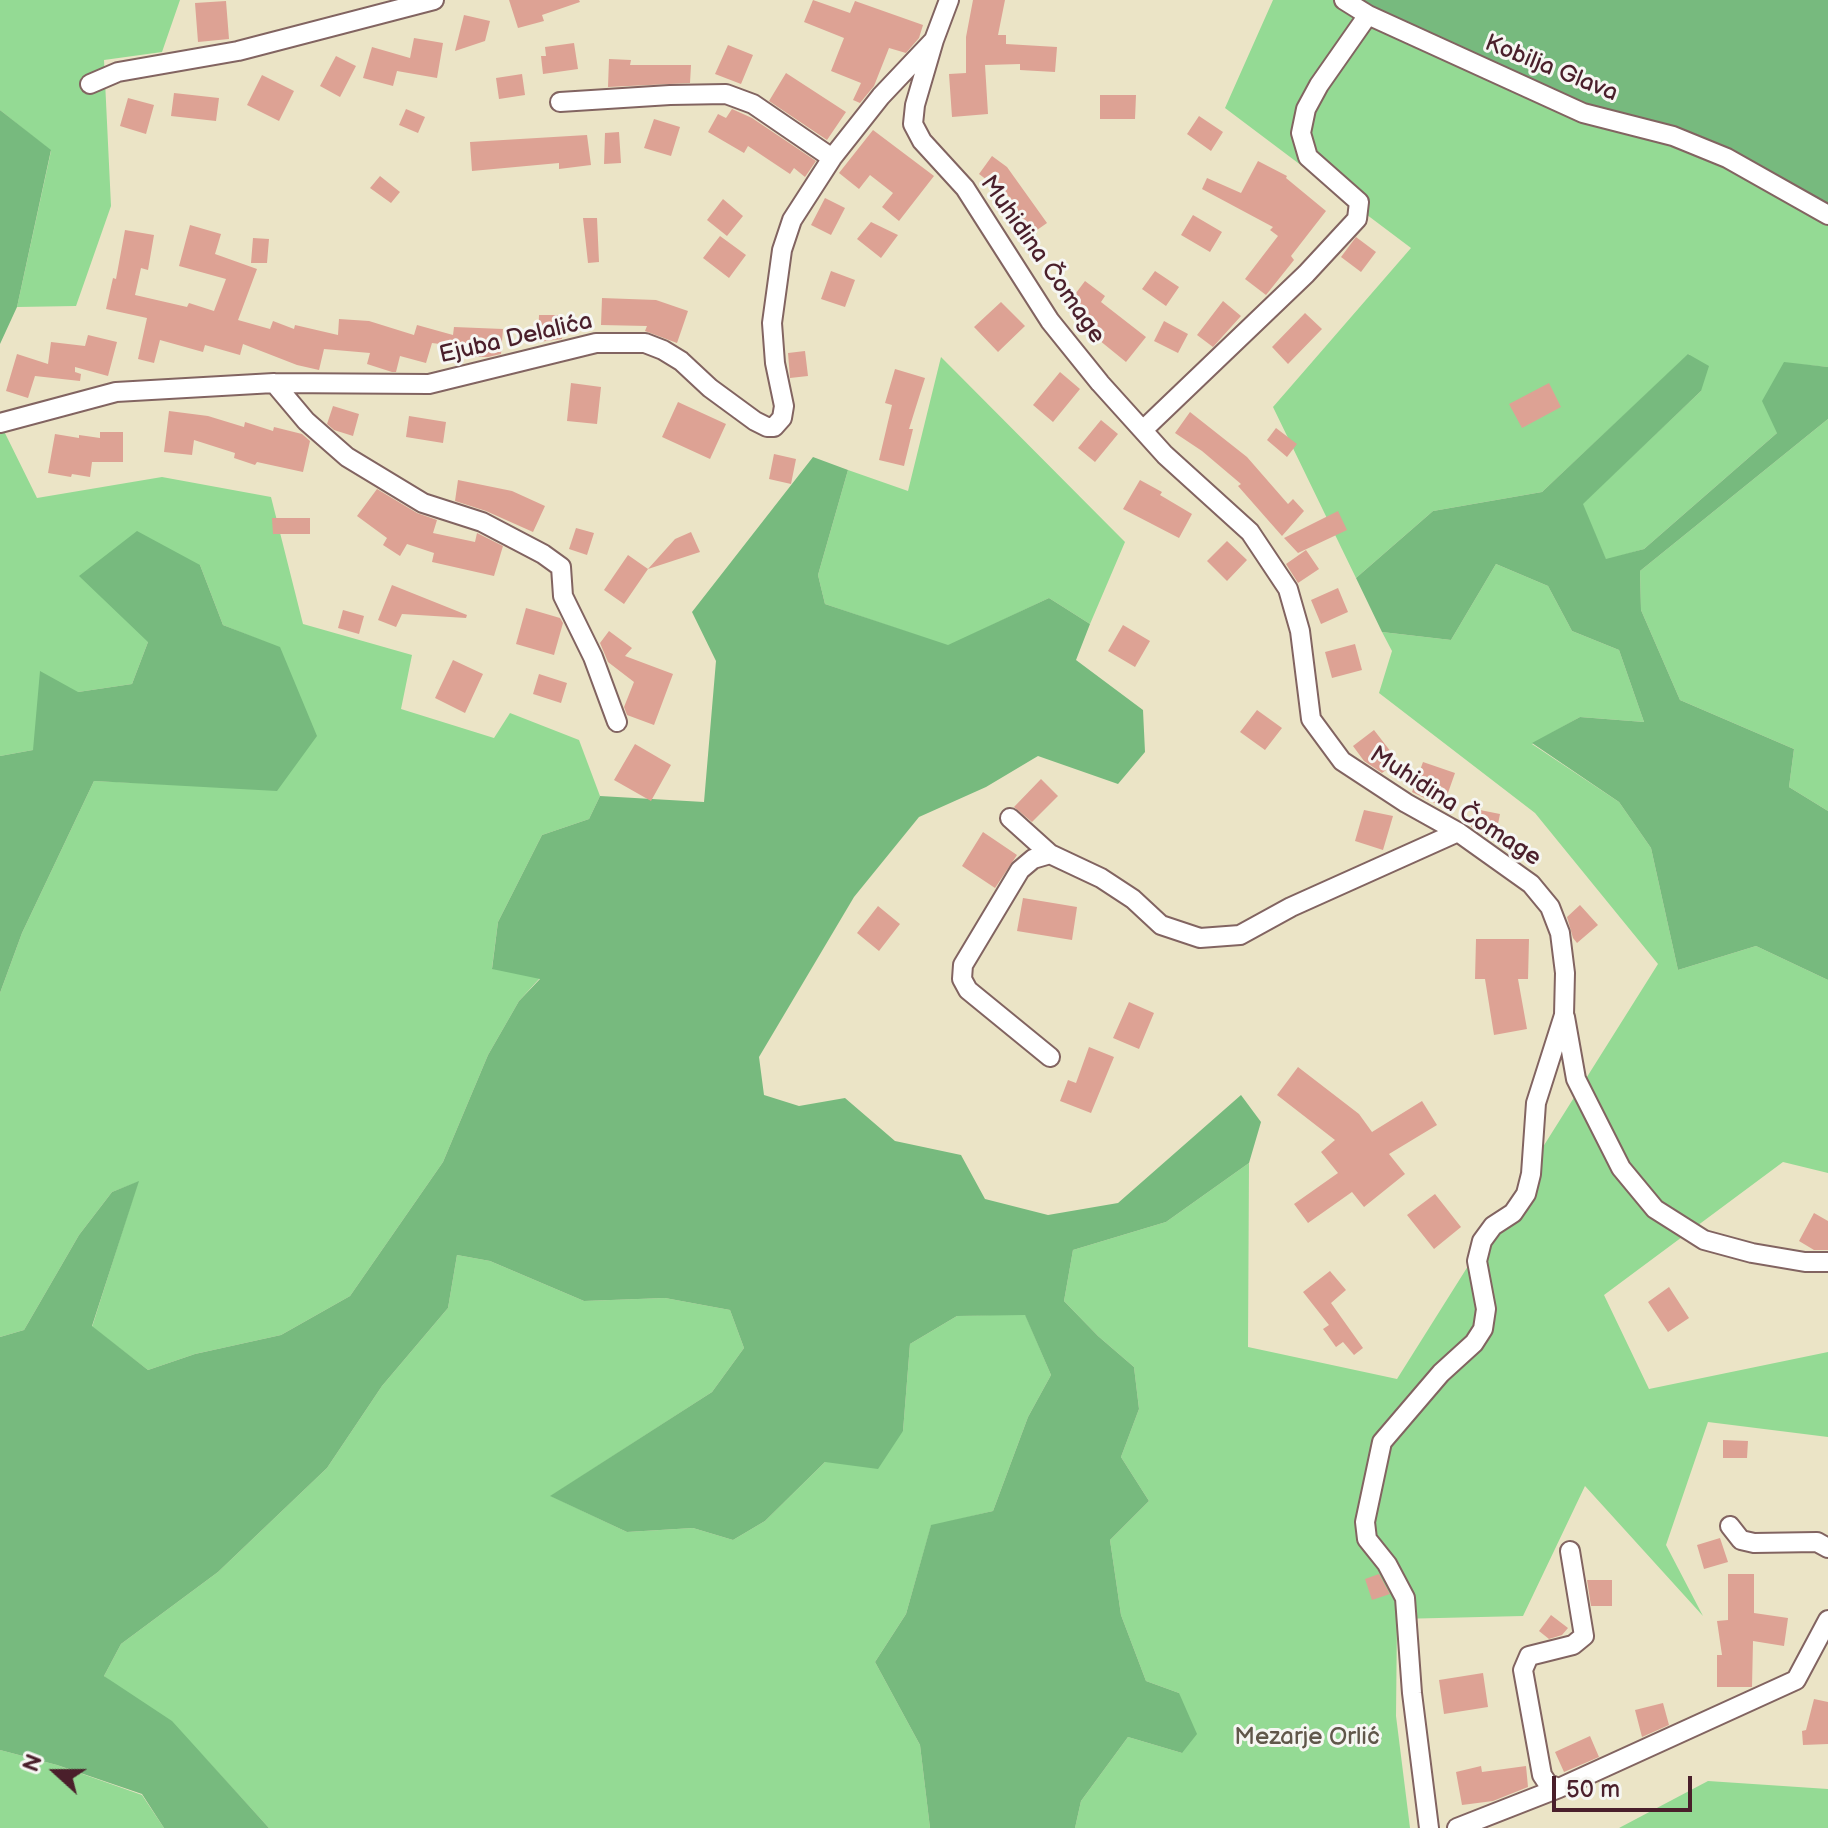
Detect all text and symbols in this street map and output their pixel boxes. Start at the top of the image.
street label: Kobilja Glava [1480,29,1622,109]
street label: Muhidina Čomage [973,171,1111,349]
street label: Ejuba Delalića [437,307,595,371]
street label: Muhidina Čomage [1364,741,1546,873]
park label: Mezarje Orlić [1234,1724,1380,1752]
north arrow [16,1732,96,1812]
text: N [18,1751,49,1776]
scale bar [1556,1760,1696,1810]
text: 50 m [1566,1775,1620,1804]

